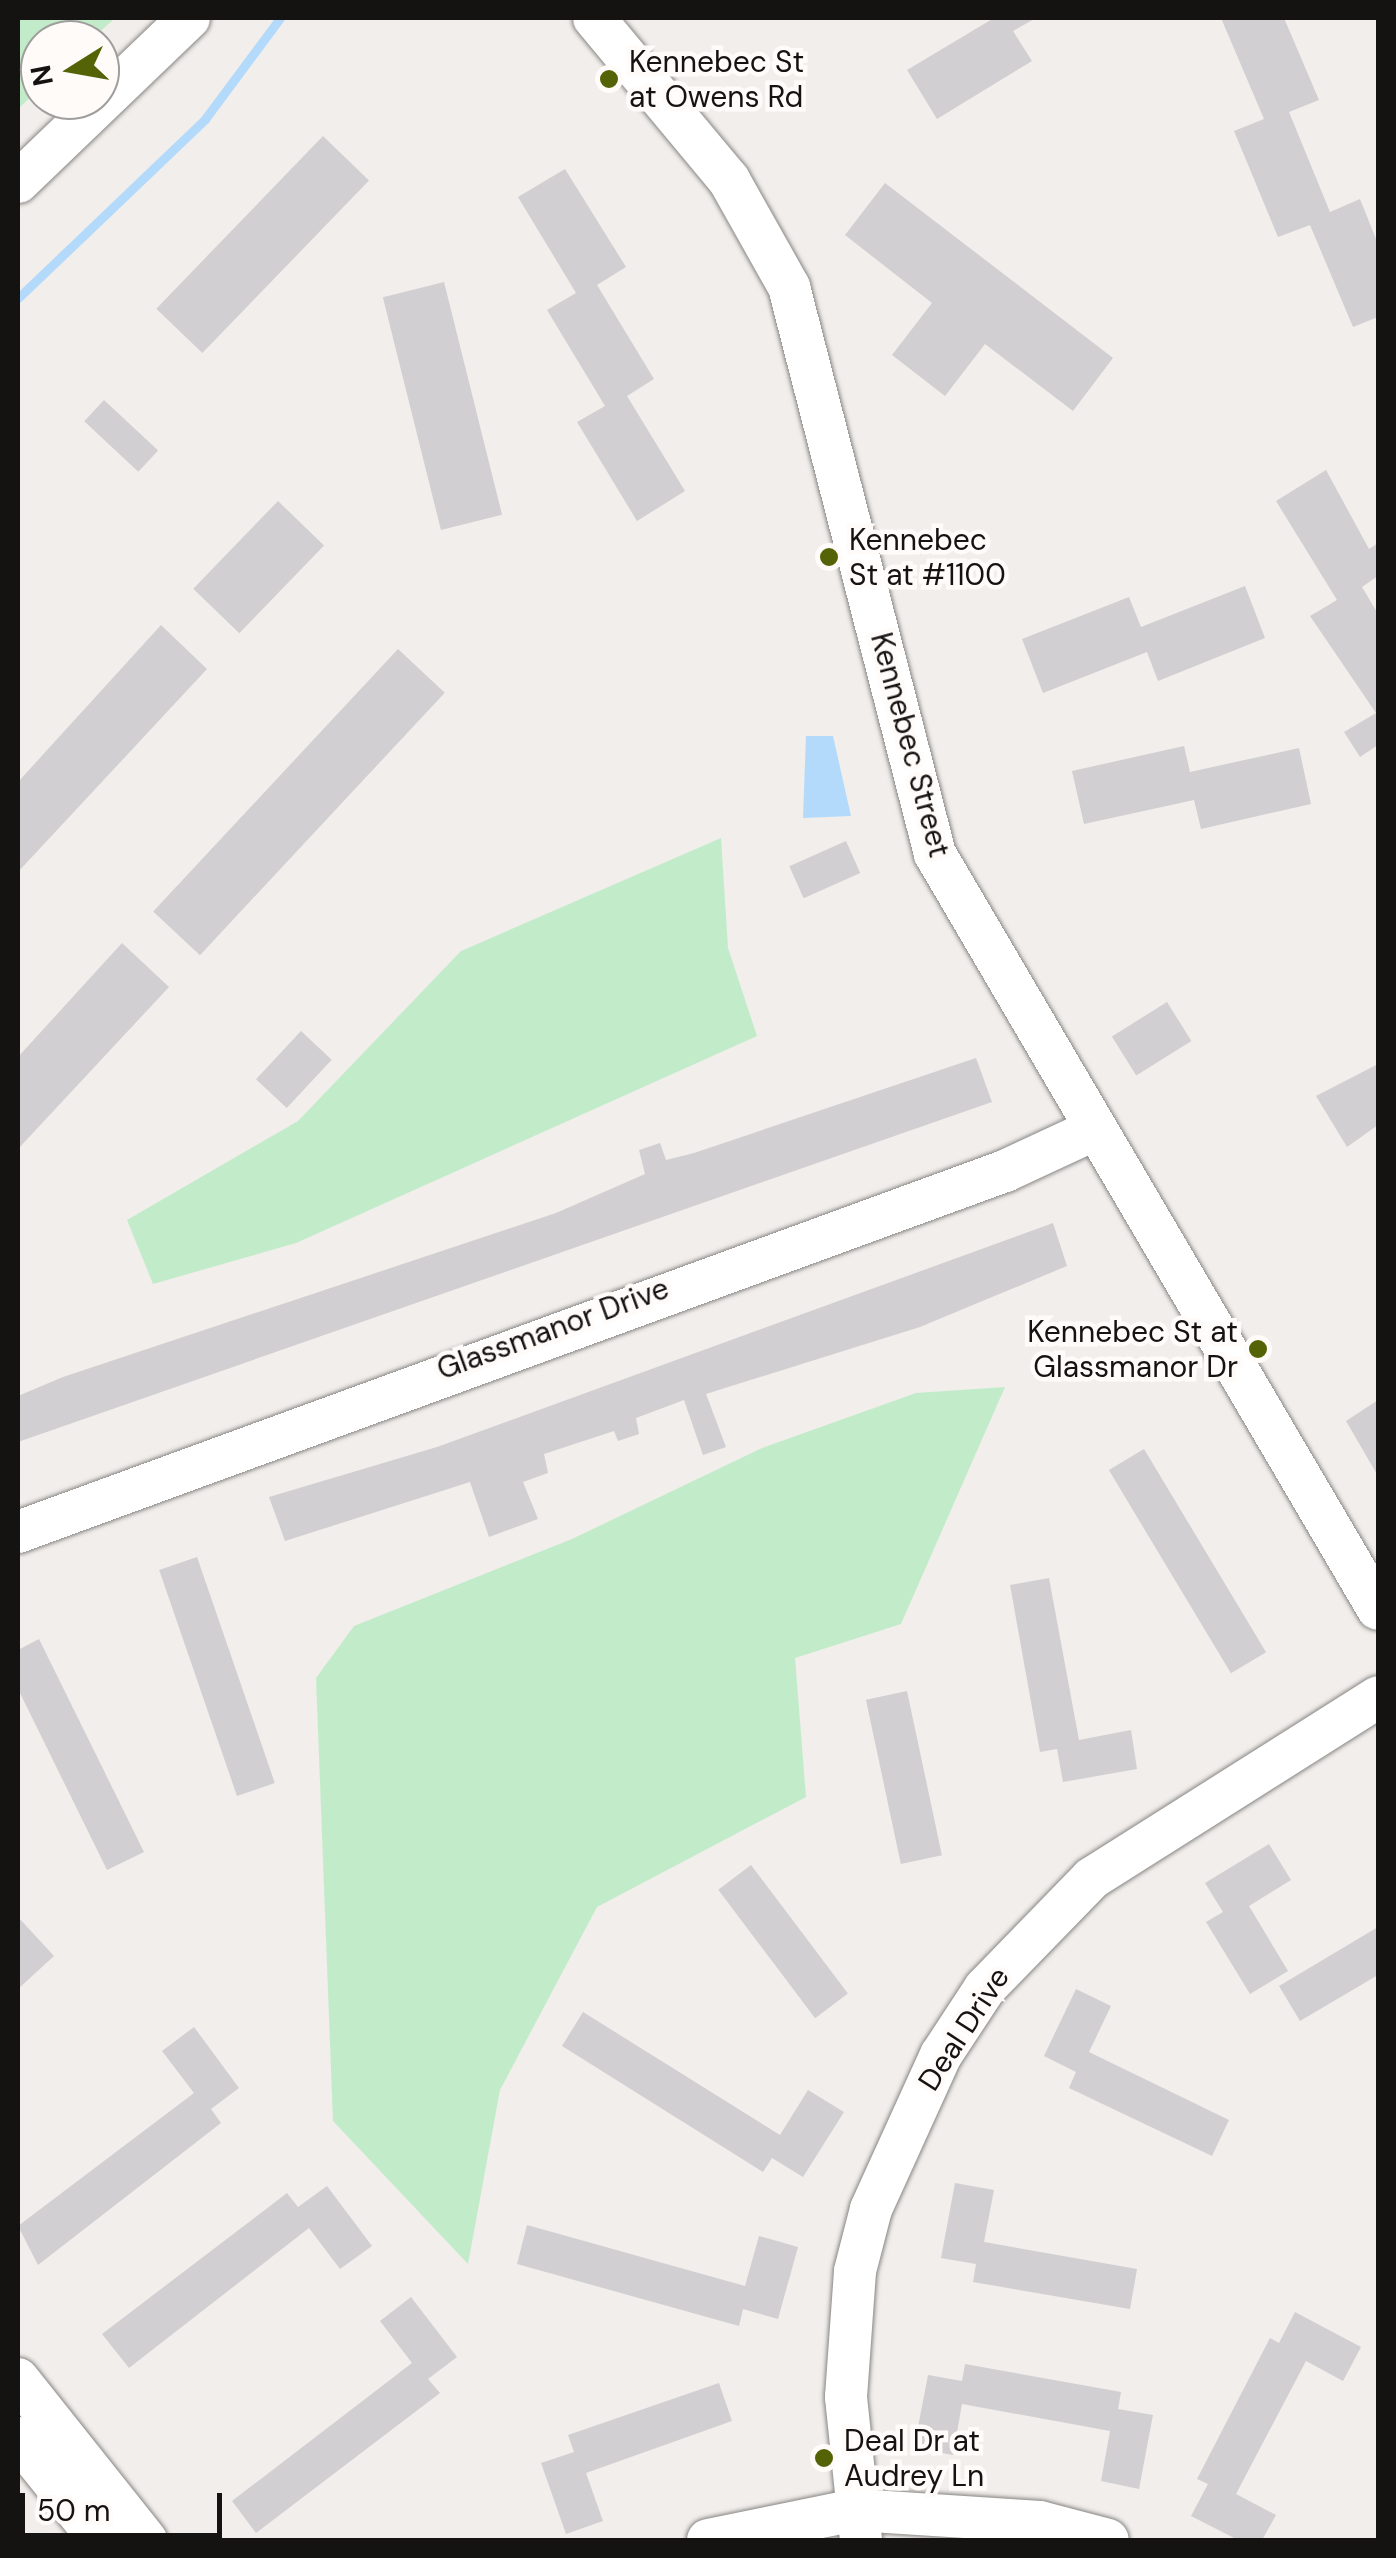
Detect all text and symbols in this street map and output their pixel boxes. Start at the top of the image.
north arrow [20,20,120,120]
place label: Kennebec St at Owens Rd [629,44,804,114]
text: N [22,62,62,89]
marker: Kennebec St at Owens Rd [598,68,620,90]
place label: Kennebec St at #1100 [849,522,1006,592]
marker: Kennebec St at #1100 [818,546,840,568]
street label: Kennebec Street [863,629,957,861]
street label: Glassmanor Drive [432,1270,674,1388]
place label: Kennebec St at Glassmanor Dr [1027,1314,1238,1384]
marker: Kennebec St at Glassmanor Dr [1247,1338,1269,1360]
street label: Deal Drive [911,1961,1017,2097]
place label: Deal Dr at Audrey Ln [844,2423,984,2494]
marker: Deal Dr at Audrey Ln [813,2447,835,2469]
scale bar [25,2473,228,2535]
text: 50 m [37,2491,111,2530]

